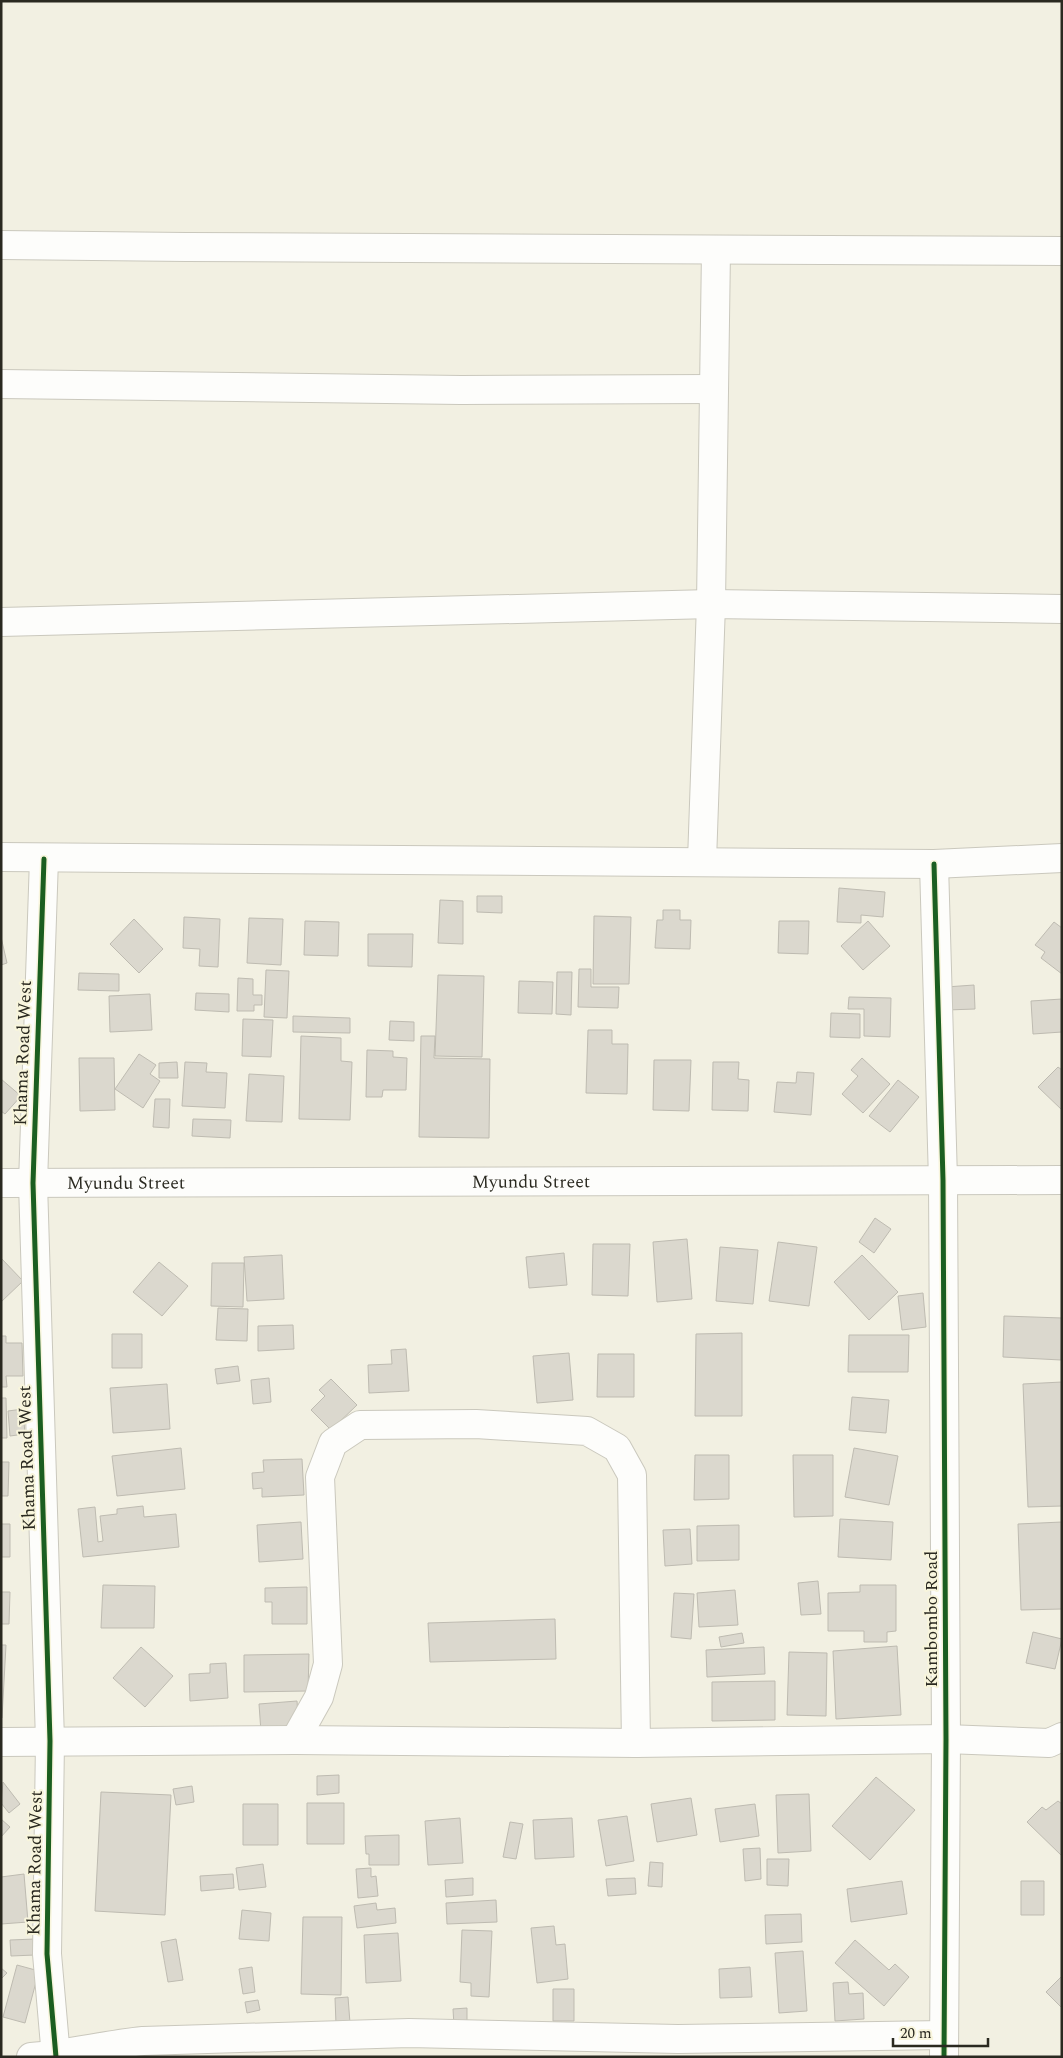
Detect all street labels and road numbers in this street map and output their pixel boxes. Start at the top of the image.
street label: Khama Road West [7,980,39,1126]
street label: Myundu Street [472,1168,590,1195]
street label: Myundu Street [67,1169,185,1196]
street label: Khama Road West [11,1385,43,1531]
street label: Kambombo Road [918,1551,945,1687]
street label: Khama Road West [20,1790,50,1936]

